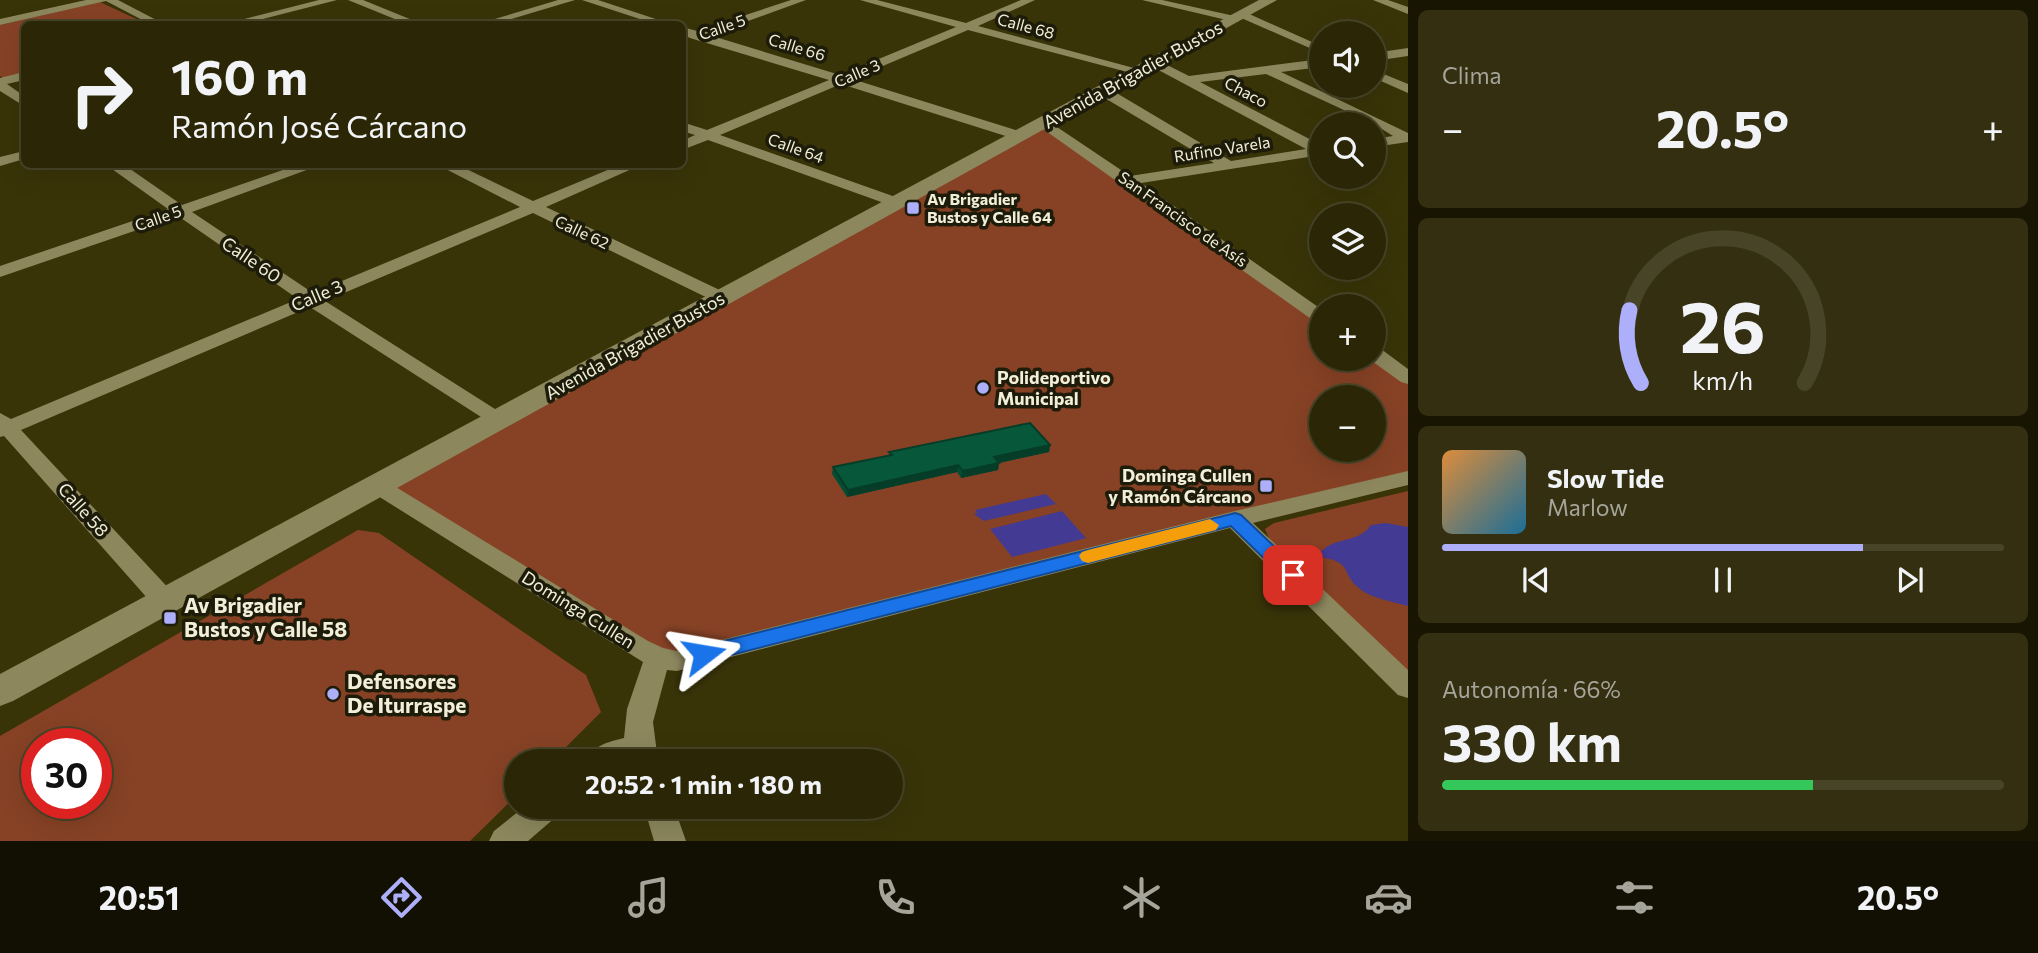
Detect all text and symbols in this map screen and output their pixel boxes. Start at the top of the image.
street label: Calle 68 [995,9,1057,42]
street label: Calle 5 [696,10,748,43]
street label: Avenida Brigadier Bustos [1039,16,1226,133]
map controls [1309,21,1386,462]
button: sound [1309,21,1386,98]
street label: Calle 66 [766,29,828,64]
text: 160 m [171,45,308,105]
icon: right [56,49,147,140]
street label: Calle 3 [831,54,883,91]
text: Clima [1442,61,1502,89]
street label: Chaco [1221,72,1271,111]
text: 20.5° [1656,95,1789,159]
text: − [1442,104,1464,151]
text: + [1982,104,2004,151]
text: Ramón José Cárcano [171,105,467,145]
button: search [1309,112,1386,189]
street label: Calle 64 [766,129,827,167]
street label: Rufino Varela [1172,132,1271,165]
street label: San Francisco de Asís [1115,167,1251,270]
place label: Av Brigadier Bustos y Calle 64 [927,189,1052,226]
marker: Av Brigadier Bustos y Calle 64 [905,200,921,216]
street label: Calle 5 [132,201,184,234]
button: layers [1309,203,1386,280]
street label: Calle 62 [552,211,612,252]
street label: Calle 60 [218,231,285,287]
street label: Calle 3 [287,274,346,316]
text: 26 [1680,279,1766,368]
street label: Avenida Brigadier Bustos [541,287,728,404]
button: + [1309,294,1386,371]
text: km/h [1693,364,1753,394]
place label: Polideportivo Municipal [997,366,1111,409]
marker: Polideportivo Municipal [975,380,991,396]
button: − [1309,385,1386,462]
text: Slow Tide [1547,462,1664,493]
place label: Dominga Cullen y Ramón Cárcano [1108,464,1252,507]
street label: Calle 58 [54,478,114,541]
marker: Dominga Cullen y Ramón Cárcano [1258,478,1274,494]
text: Marlow [1547,493,1628,521]
pin [1263,545,1323,605]
icon: arrive [1274,556,1312,594]
icon: previous [1517,561,1555,599]
icon: pause [1704,561,1742,599]
icon: next [1891,561,1929,599]
street label: Dominga Cullen [518,566,639,653]
place label: Av Brigadier Bustos y Calle 58 [184,592,347,641]
marker: Av Brigadier Bustos y Calle 58 [162,610,178,626]
position arrow [667,617,741,691]
place label: Defensores De Iturraspe [347,668,466,717]
text: Autonomía · 66% [1442,675,1621,703]
marker: Defensores De Iturraspe [325,686,341,702]
text: 330 km [1442,709,1622,773]
speed limit sign: 30 [21,728,112,819]
text: 20:52 · 1 min · 180 m [585,768,822,799]
icon: directions [377,873,426,922]
icon: music [624,873,673,922]
icon: phone [871,873,920,922]
icon: climate [1117,873,1166,922]
icon: car [1364,873,1413,922]
icon: filters [1610,873,1659,922]
text: 20:51 [99,877,180,917]
text: 20.5° [1857,877,1939,917]

